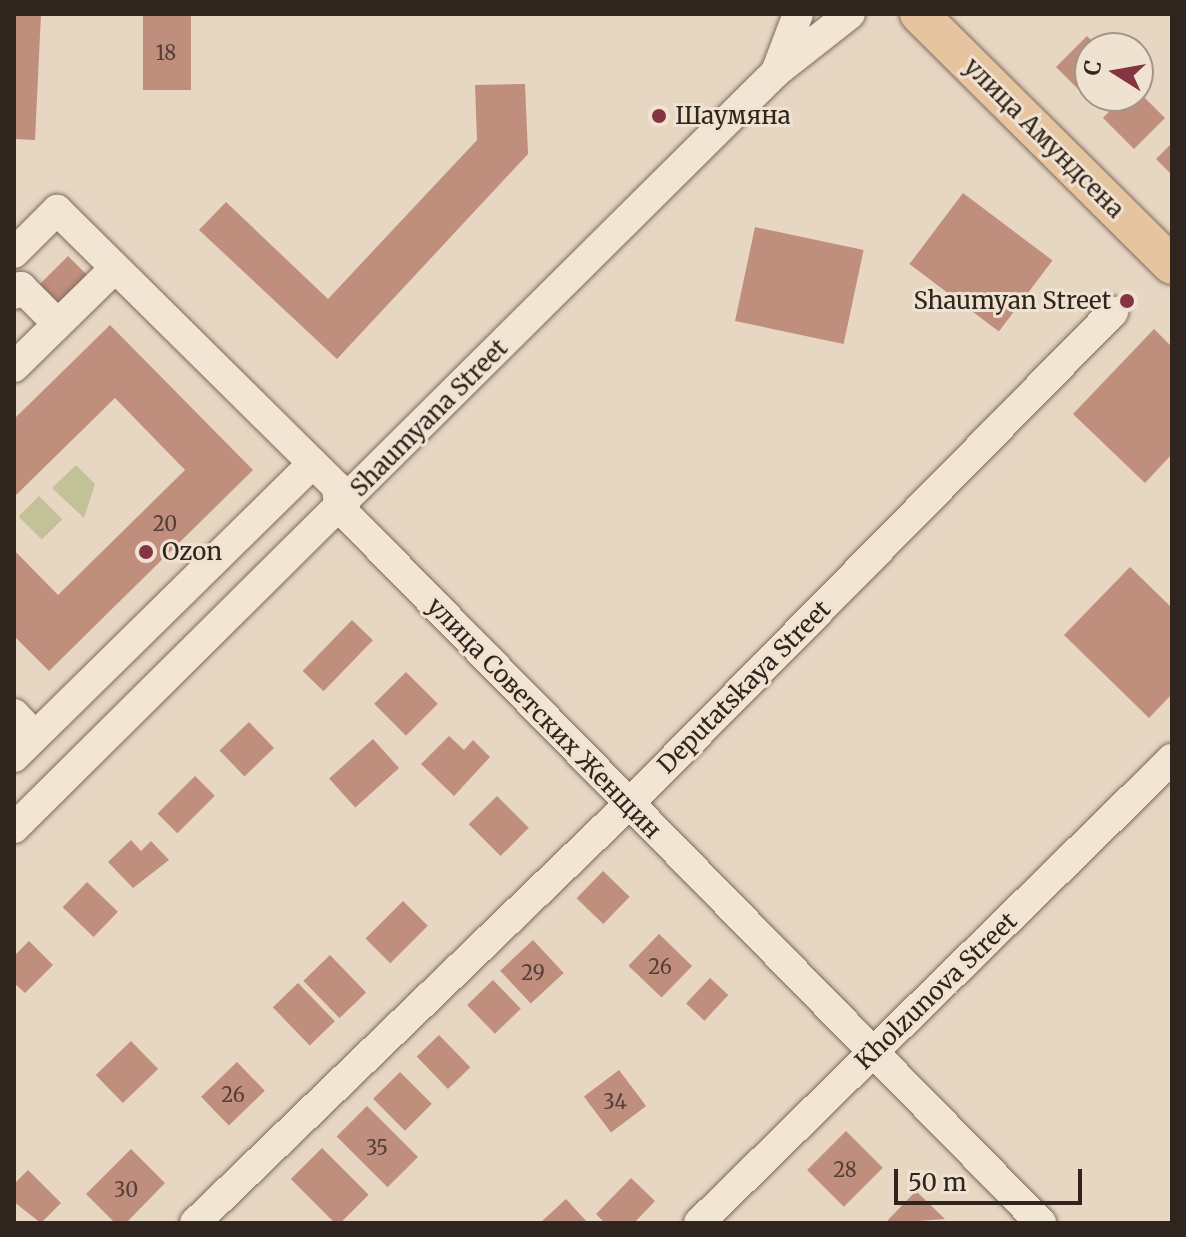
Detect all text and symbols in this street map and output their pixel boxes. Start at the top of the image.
north arrow [1074,32,1154,112]
house number: 18 [156,40,176,64]
street label: улица Амундсена [958,52,1130,224]
text: С [1077,58,1108,78]
place label: Шаумяна [675,102,791,130]
marker: Шаумяна [650,107,668,125]
place label: Shaumyan Street [914,287,1111,315]
marker: Shaumyan Street [1118,292,1136,310]
street label: Shaumyana Street [344,333,514,503]
house number: 20 [153,511,177,535]
place label: Ozon [162,538,222,566]
marker: Ozon [137,543,155,561]
street label: улица Советских Женщин [421,591,667,845]
street label: Deputatskaya Street [652,595,836,779]
street label: Kholzunova Street [849,907,1023,1075]
house number: 26 [648,954,672,978]
house number: 29 [521,960,545,984]
house number: 26 [221,1082,245,1106]
house number: 34 [603,1089,627,1113]
house number: 35 [366,1135,388,1159]
scale bar [898,1153,1086,1203]
house number: 28 [833,1157,857,1181]
text: 50 m [908,1167,967,1198]
house number: 30 [114,1177,138,1201]

